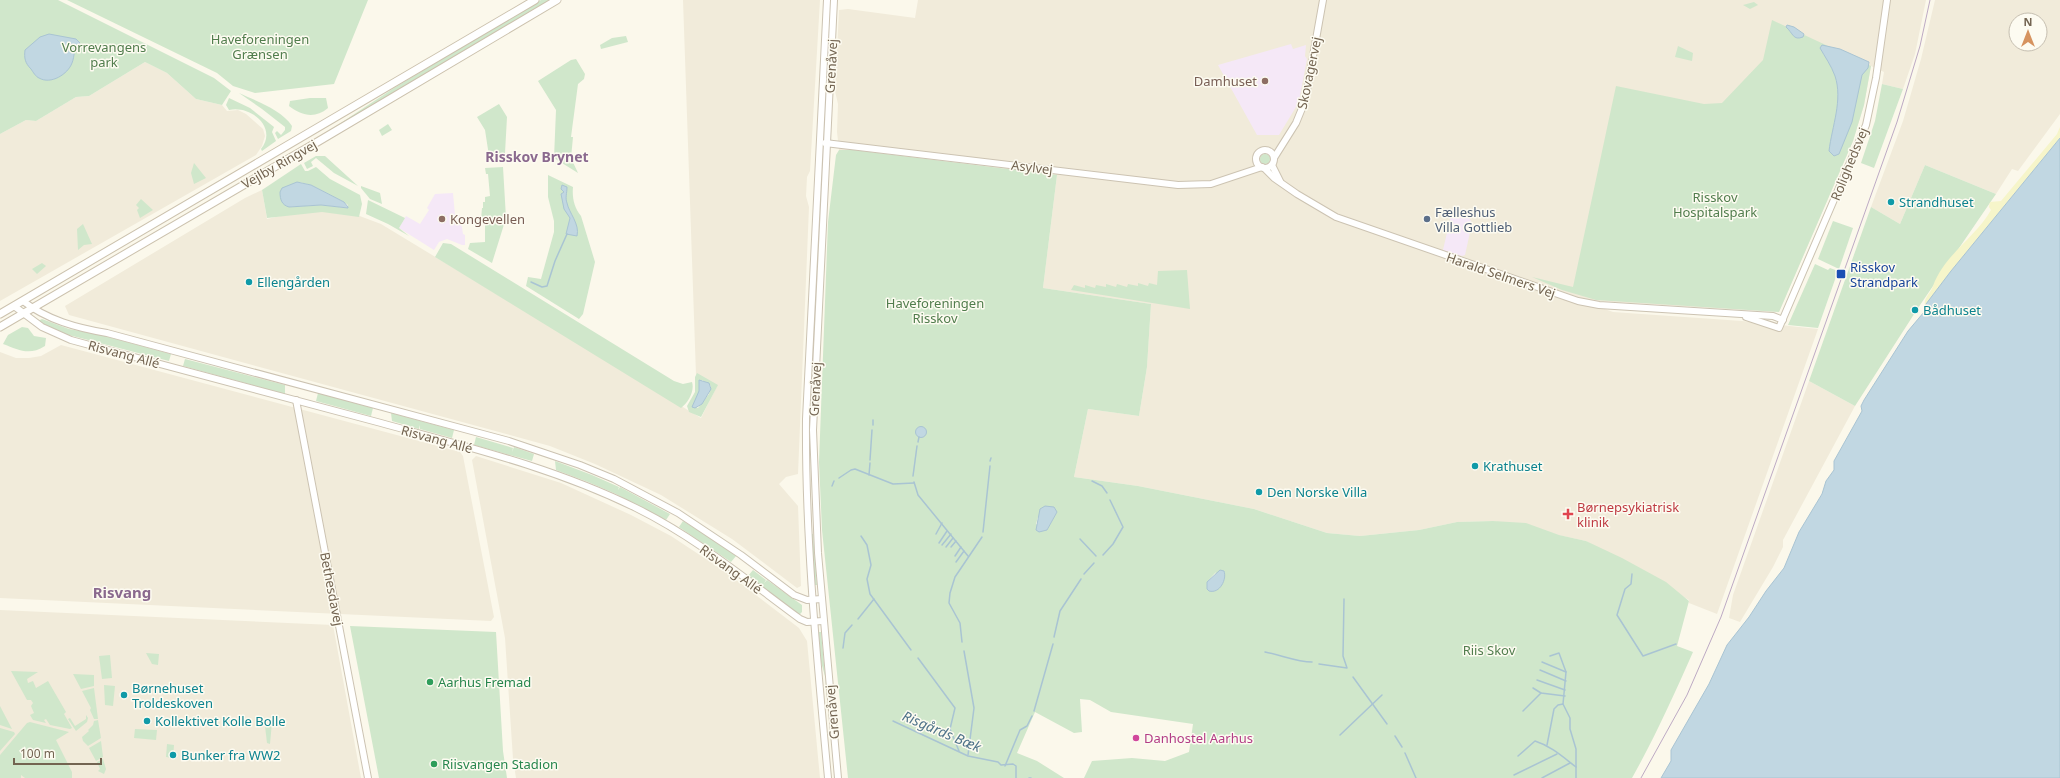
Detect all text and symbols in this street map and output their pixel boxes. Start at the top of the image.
north arrow [2008,12,2048,52]
text: N [2024,14,2032,29]
park label: Haveforeningen Grænsen [211,30,309,63]
street label: Skovagervej [1293,35,1325,111]
park label: Vorrevangens park [62,38,146,71]
street label: Grenåvej [821,38,841,94]
place label: Damhuset [1194,72,1257,90]
marker: Damhuset [1260,76,1270,86]
street label: Rolighedsvej [1826,125,1872,203]
street label: Vejlby Ringvej [238,135,320,193]
district label: Risskov Brynet [485,147,589,166]
street label: Asylvej [1010,156,1054,178]
park label: Risskov Hospitalspark [1673,188,1757,221]
place label: Strandhuset [1899,193,1974,211]
marker: Strandhuset [1886,197,1896,207]
place label: Fælleshus Villa Gottlieb [1435,203,1512,236]
place label: Kongevellen [450,210,525,228]
marker: Kongevellen [437,214,447,224]
marker: Fælleshus Villa Gottlieb [1422,214,1432,224]
street label: Harald Selmers Vej [1444,248,1558,302]
place label: Risskov Strandpark [1850,258,1918,291]
marker: Risskov Strandpark [1835,268,1847,280]
place label: Ellengården [257,273,330,291]
marker: Ellengården [244,277,254,287]
park label: Haveforeningen Risskov [886,294,984,327]
place label: Bådhuset [1923,301,1981,319]
marker: Bådhuset [1910,305,1920,315]
street label: Risvang Allé [86,336,162,372]
street label: Grenåvej [805,361,825,417]
street label: Risvang Allé [399,421,475,457]
place label: Krathuset [1483,457,1543,475]
marker: Krathuset [1470,461,1480,471]
place label: Den Norske Villa [1267,483,1367,501]
marker: Den Norske Villa [1254,487,1264,497]
place label: Børnepsykiatrisk klinik [1577,498,1679,531]
marker: Børnepsykiatrisk klinik [1562,508,1574,520]
street label: Risvang Allé [696,540,766,598]
street label: Bethesdavej [316,551,348,627]
district label: Risvang [93,582,151,602]
park label: Riis Skov [1463,641,1516,659]
place label: Aarhus Fremad [438,673,531,691]
marker: Aarhus Fremad [425,677,435,687]
place label: Børnehuset Troldeskoven [132,679,213,712]
street label: Grenåvej [821,684,843,740]
marker: Børnehuset Troldeskoven [119,690,129,700]
water label: Risgårds Bæk [900,706,985,757]
place label: Kollektivet Kolle Bolle [155,712,286,730]
marker: Kollektivet Kolle Bolle [142,716,152,726]
place label: Danhostel Aarhus [1144,729,1253,747]
marker: Danhostel Aarhus [1131,733,1141,743]
scale bar [14,740,101,766]
text: 100 m [20,745,55,762]
place label: Bunker fra WW2 [181,746,280,764]
marker: Bunker fra WW2 [168,750,178,760]
place label: Riisvangen Stadion [442,755,558,773]
marker: Riisvangen Stadion [429,759,439,769]

